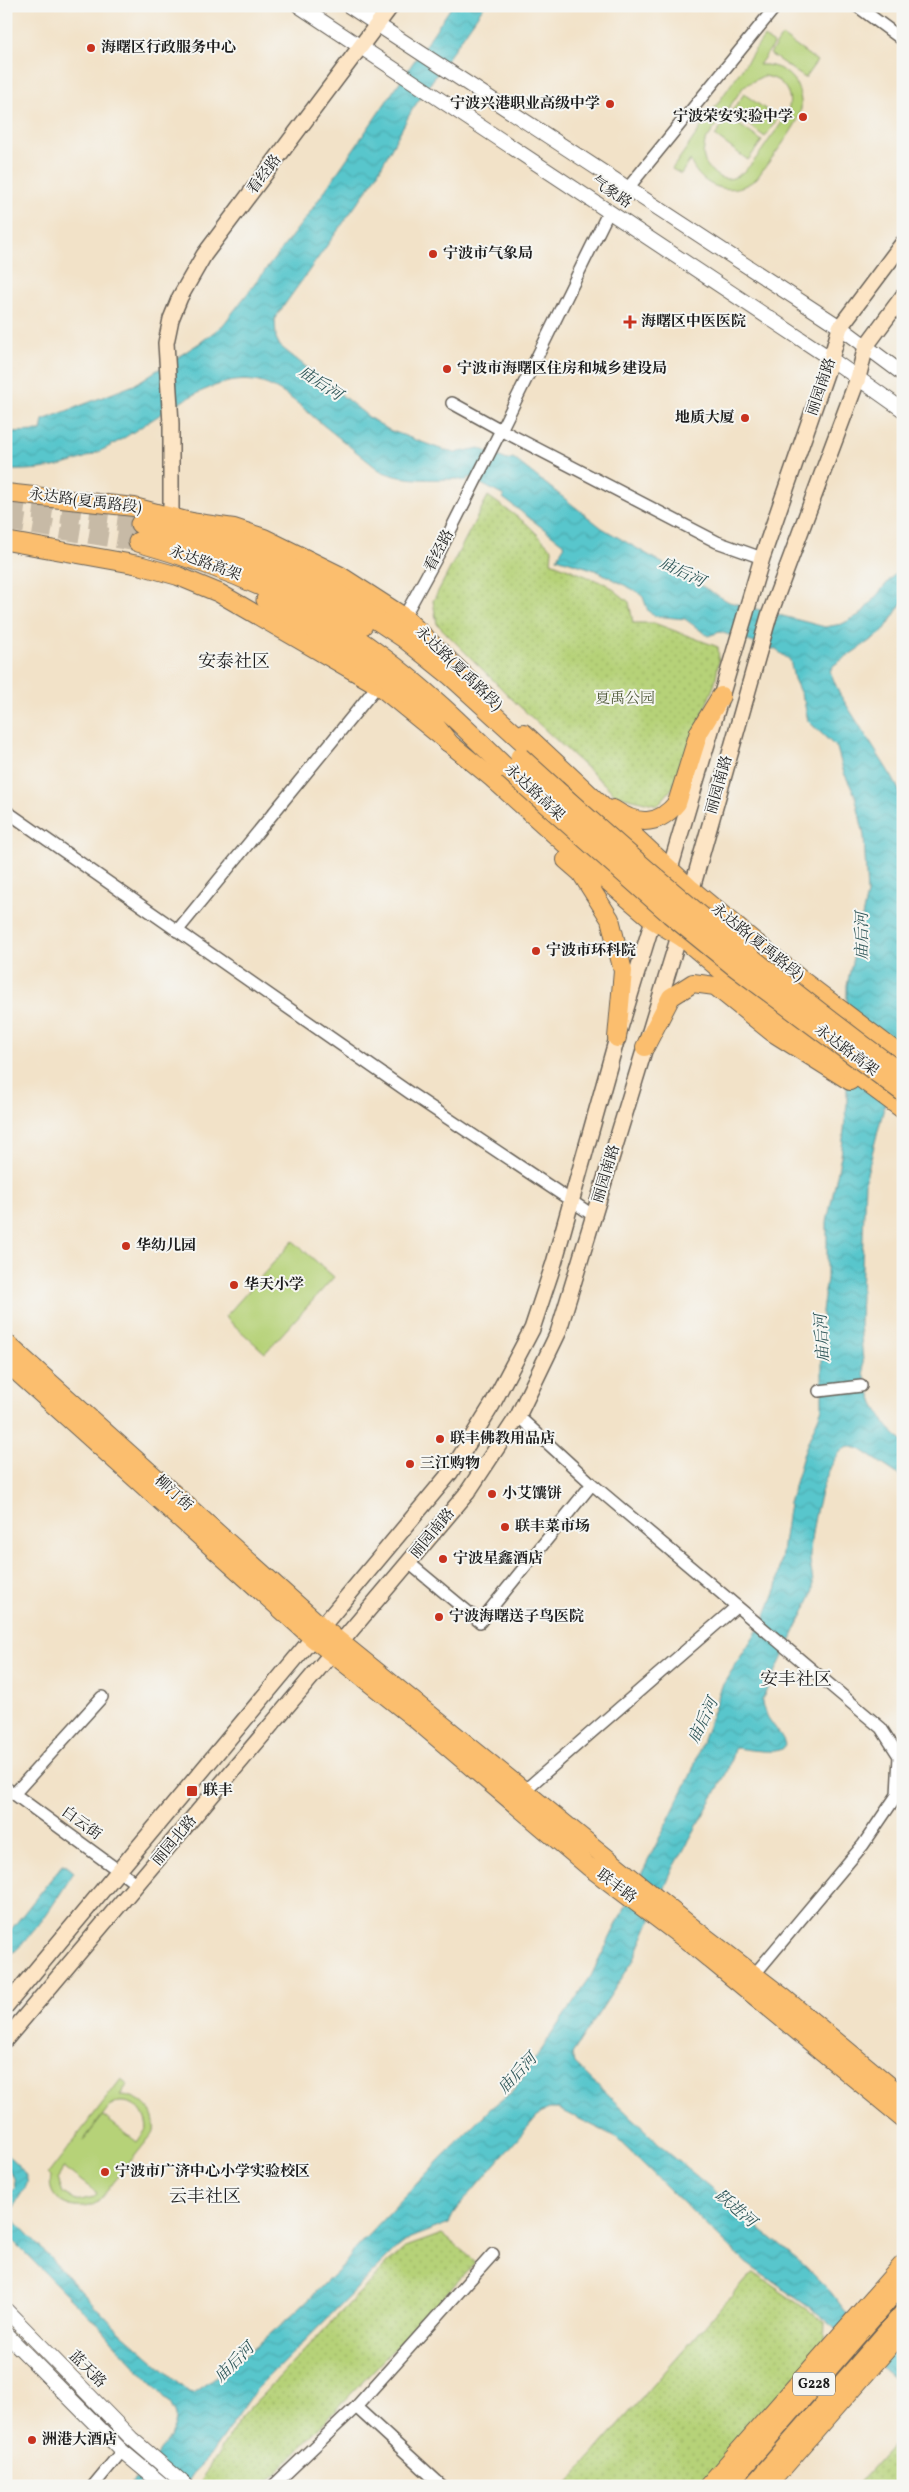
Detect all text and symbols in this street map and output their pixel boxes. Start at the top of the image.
place label: 海曙区行政服务中心 [101,38,236,59]
marker: 海曙区行政服务中心 [85,42,97,54]
place label: 宁波兴港职业高级中学 [450,94,600,115]
marker: 宁波兴港职业高级中学 [604,98,616,110]
place label: 宁波荣安实验中学 [673,107,793,128]
marker: 宁波荣安实验中学 [797,111,809,123]
street label: 看经路 [243,151,287,199]
street label: 气象路 [586,172,636,214]
place label: 宁波市气象局 [443,244,533,265]
marker: 宁波市气象局 [427,248,439,260]
place label: 海曙区中医医院 [641,312,746,333]
marker: 海曙区中医医院 [623,315,637,329]
street label: 丽园南路 [802,355,842,419]
place label: 宁波市海曙区住房和城乡建设局 [457,359,667,380]
water label: 庙后河 [294,361,349,408]
marker: 宁波市海曙区住房和城乡建设局 [441,363,453,375]
place label: 地质大厦 [675,408,735,429]
marker: 地质大厦 [739,412,751,424]
street label: 永达路(夏禹路段) [27,485,143,519]
street label: 看经路 [420,526,460,576]
street label: 永达路高架 [166,541,244,587]
water label: 庙后河 [656,553,711,595]
street label: 永达路(夏禹路段) [410,622,506,716]
district label: 安泰社区 [198,650,270,675]
park label: 夏禹公园 [595,689,655,710]
street label: 丽园南路 [702,753,738,817]
street label: 永达路高架 [499,760,569,826]
street label: 永达路(夏禹路段) [706,899,808,987]
water label: 庙后河 [852,909,874,960]
place label: 宁波市环科院 [546,941,636,962]
marker: 宁波市环科院 [530,945,542,957]
street label: 永达路高架 [810,1020,882,1082]
street label: 丽园南路 [588,1142,626,1206]
place label: 华幼儿园 [136,1236,196,1257]
marker: 华幼儿园 [120,1240,132,1252]
place label: 华天小学 [244,1275,304,1296]
marker: 华天小学 [228,1279,240,1291]
water label: 庙后河 [811,1310,835,1363]
place label: 联丰佛教用品店 [450,1429,555,1450]
marker: 联丰佛教用品店 [434,1433,446,1445]
place label: 三江购物 [420,1454,480,1475]
marker: 三江购物 [404,1458,416,1470]
street label: 柳汀街 [149,1471,197,1517]
place label: 小艾馕饼 [502,1484,562,1505]
marker: 小艾馕饼 [486,1488,498,1500]
street label: 丽园南路 [406,1504,460,1564]
place label: 联丰菜市场 [515,1517,590,1538]
marker: 联丰菜市场 [499,1521,511,1533]
place label: 宁波星鑫酒店 [453,1549,543,1570]
marker: 宁波星鑫酒店 [437,1553,449,1565]
place label: 宁波海曙送子鸟医院 [449,1607,584,1628]
marker: 宁波海曙送子鸟医院 [433,1611,445,1623]
district label: 安丰社区 [760,1668,832,1693]
water label: 庙后河 [684,1692,726,1747]
place label: 联丰 [203,1781,233,1802]
marker: 联丰 [185,1784,199,1798]
street label: 白云街 [57,1802,105,1846]
street label: 丽园北路 [148,1811,202,1871]
street label: 联丰路 [592,1865,640,1909]
water label: 庙后河 [494,2047,544,2099]
place label: 宁波市广济中心小学实验校区 [115,2162,310,2183]
marker: 宁波市广济中心小学实验校区 [99,2166,111,2178]
district label: 云丰社区 [169,2185,241,2210]
water label: 跃进河 [710,2185,763,2235]
water label: 庙后河 [210,2336,262,2388]
street label: 蓝天路 [64,2347,110,2393]
road number: G228 [793,2372,835,2396]
place label: 洲港大酒店 [42,2430,117,2451]
marker: 洲港大酒店 [26,2434,38,2446]

